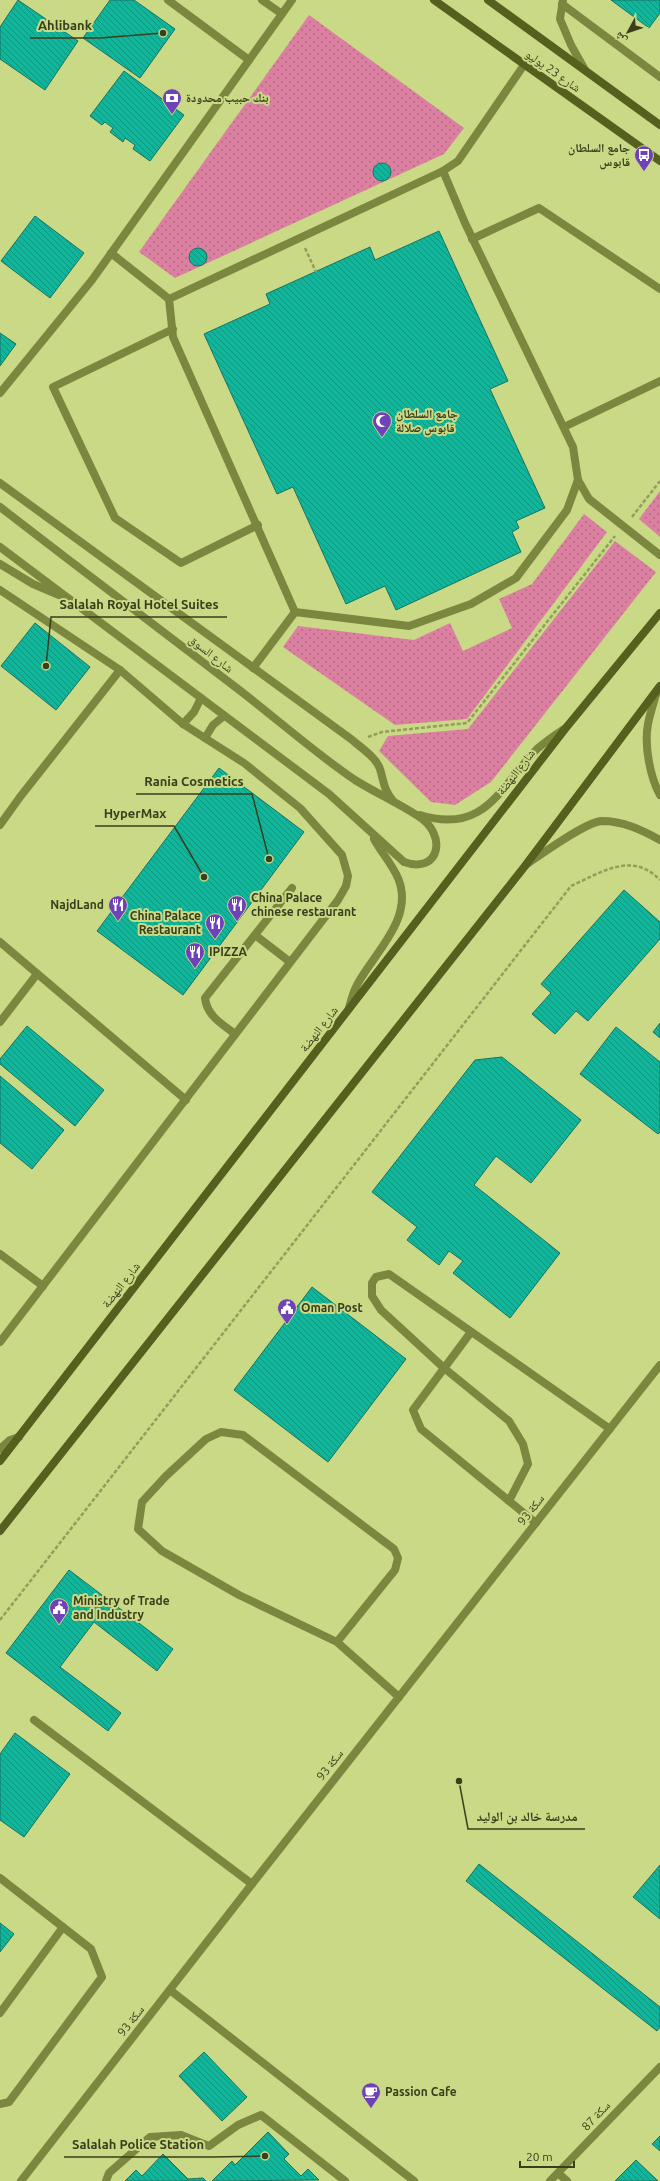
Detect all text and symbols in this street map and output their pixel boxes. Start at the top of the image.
north arrow [608,12,648,52]
callout: Ahlibank [30,13,100,38]
text: Ahlibank [38,18,93,32]
text: ش [612,29,630,47]
street label: شارع 23 يوليو [522,47,583,96]
bank icon: بنك حبيب محدودة [161,87,183,115]
place label: بنك حبيب محدودة [186,91,269,105]
place label: جامع السلطان قابوس [568,141,630,170]
bus stop icon: جامع السلطان قابوس [633,144,655,172]
place label: جامع السلطان قابوس صلالة [396,407,458,436]
mosque icon: جامع السلطان قابوس صلالة [371,410,393,438]
callout: Salalah Royal Hotel Suites [51,592,227,617]
text: Salalah Royal Hotel Suites [59,597,219,611]
street label: شارع السوق [185,632,236,676]
street label: شارع النهضة [494,746,539,798]
callout: Rania Cosmetics [136,769,252,794]
text: Rania Cosmetics [144,774,244,788]
callout: HyperMax [95,801,174,826]
text: HyperMax [104,806,166,820]
place label: China Palace chinese restaurant [251,891,356,918]
restaurant icon: NajdLand [107,894,129,922]
restaurant icon: China Palace chinese restaurant [226,894,248,922]
place label: NajdLand [50,898,104,911]
place label: China Palace Restaurant [130,909,201,936]
restaurant icon: China Palace Restaurant [204,912,226,940]
restaurant icon: IPIZZA [184,941,206,969]
place label: IPIZZA [209,945,248,958]
street label: شارع النهضة [297,1003,342,1055]
street label: شارع النهضة [99,1259,144,1311]
public building icon: Oman Post [276,1297,298,1325]
place label: Oman Post [301,1301,363,1314]
street label: سكة 93 [515,1492,547,1528]
place label: Ministry of Trade and Industry [73,1594,170,1621]
public building icon: Ministry of Trade and Industry [48,1597,70,1625]
street label: سكة 93 [314,1747,346,1783]
callout: مدرسة خالد بن الوليد [468,1804,585,1829]
text: مدرسة خالد بن الوليد [476,1809,578,1825]
street label: سكة 93 [115,2003,147,2039]
cafe icon: Passion Cafe [360,2081,382,2109]
place label: Passion Cafe [385,2085,457,2098]
street label: سكة 87 [579,2098,613,2133]
callout: Salalah Police Station [64,2132,213,2157]
text: Salalah Police Station [72,2137,204,2151]
scale bar [520,2143,574,2169]
text: 20 m [526,2150,553,2163]

